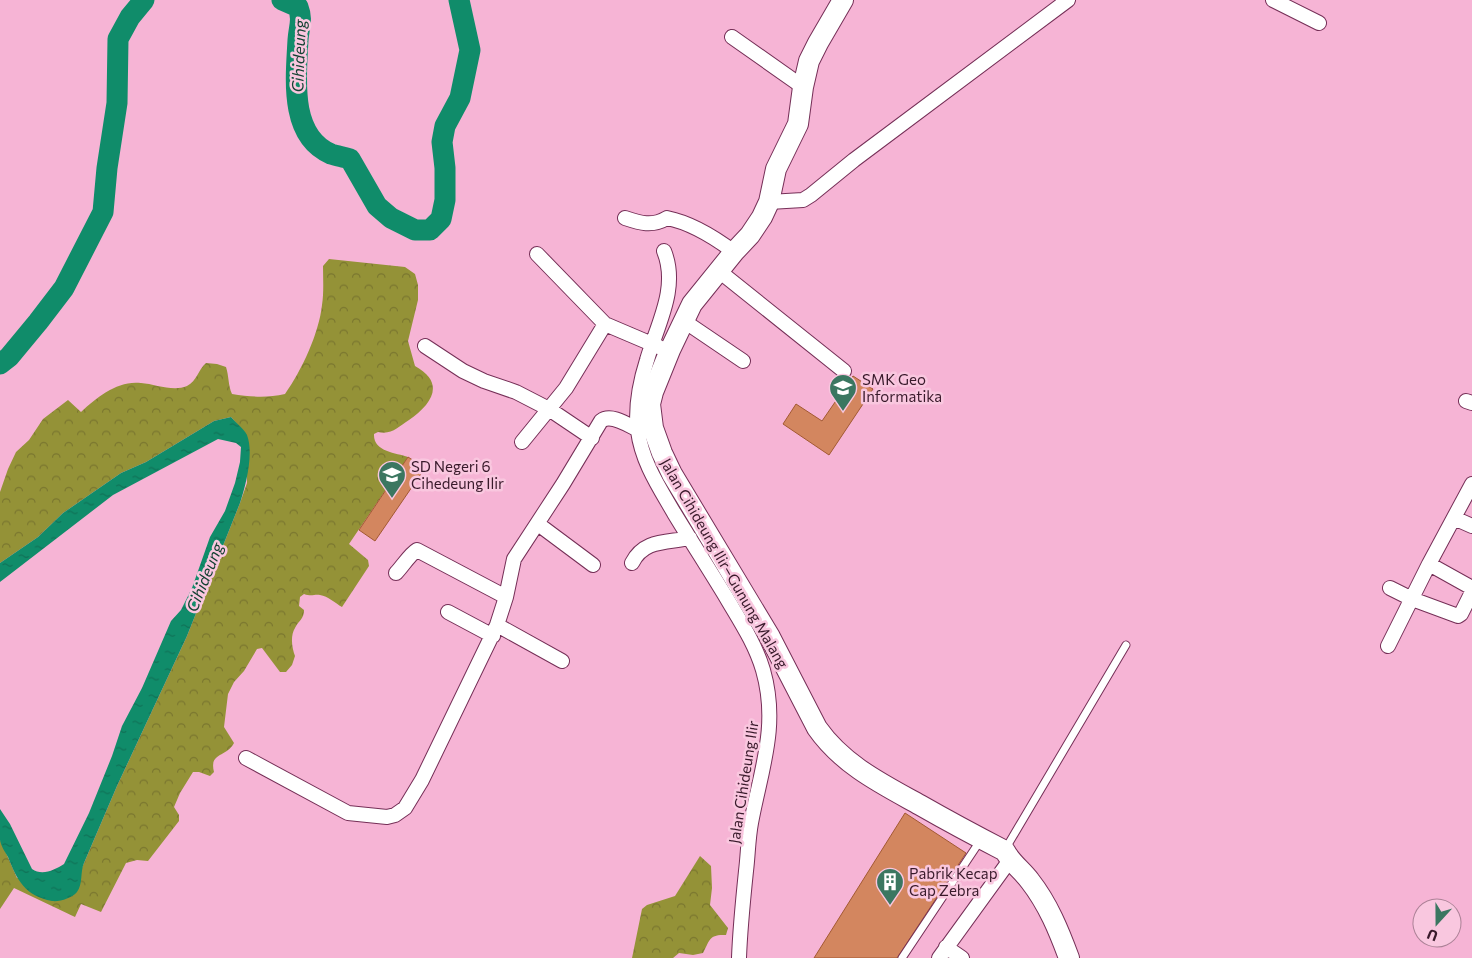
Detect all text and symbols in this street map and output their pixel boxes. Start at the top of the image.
water label: Cihideung [287,18,309,93]
place label: SMK Geo Informatika [862,370,942,405]
school or university icon: SMK Geo Informatika [828,373,858,412]
street label: Jalan Cihideung Ilir–Gunung Malang [657,455,793,671]
place label: SD Negeri 6 Cihedeung Ilir [411,457,504,492]
school or university icon: SD Negeri 6 Cihedeung Ilir [377,460,407,499]
water label: Cihideung [182,538,227,614]
street label: Jalan Cihideung Ilir [724,719,762,845]
place label: Pabrik Kecap Cap Zebra [909,864,998,899]
building icon: Pabrik Kecap Cap Zebra [875,867,905,906]
north arrow [1412,898,1462,948]
text: U [1424,926,1440,945]

